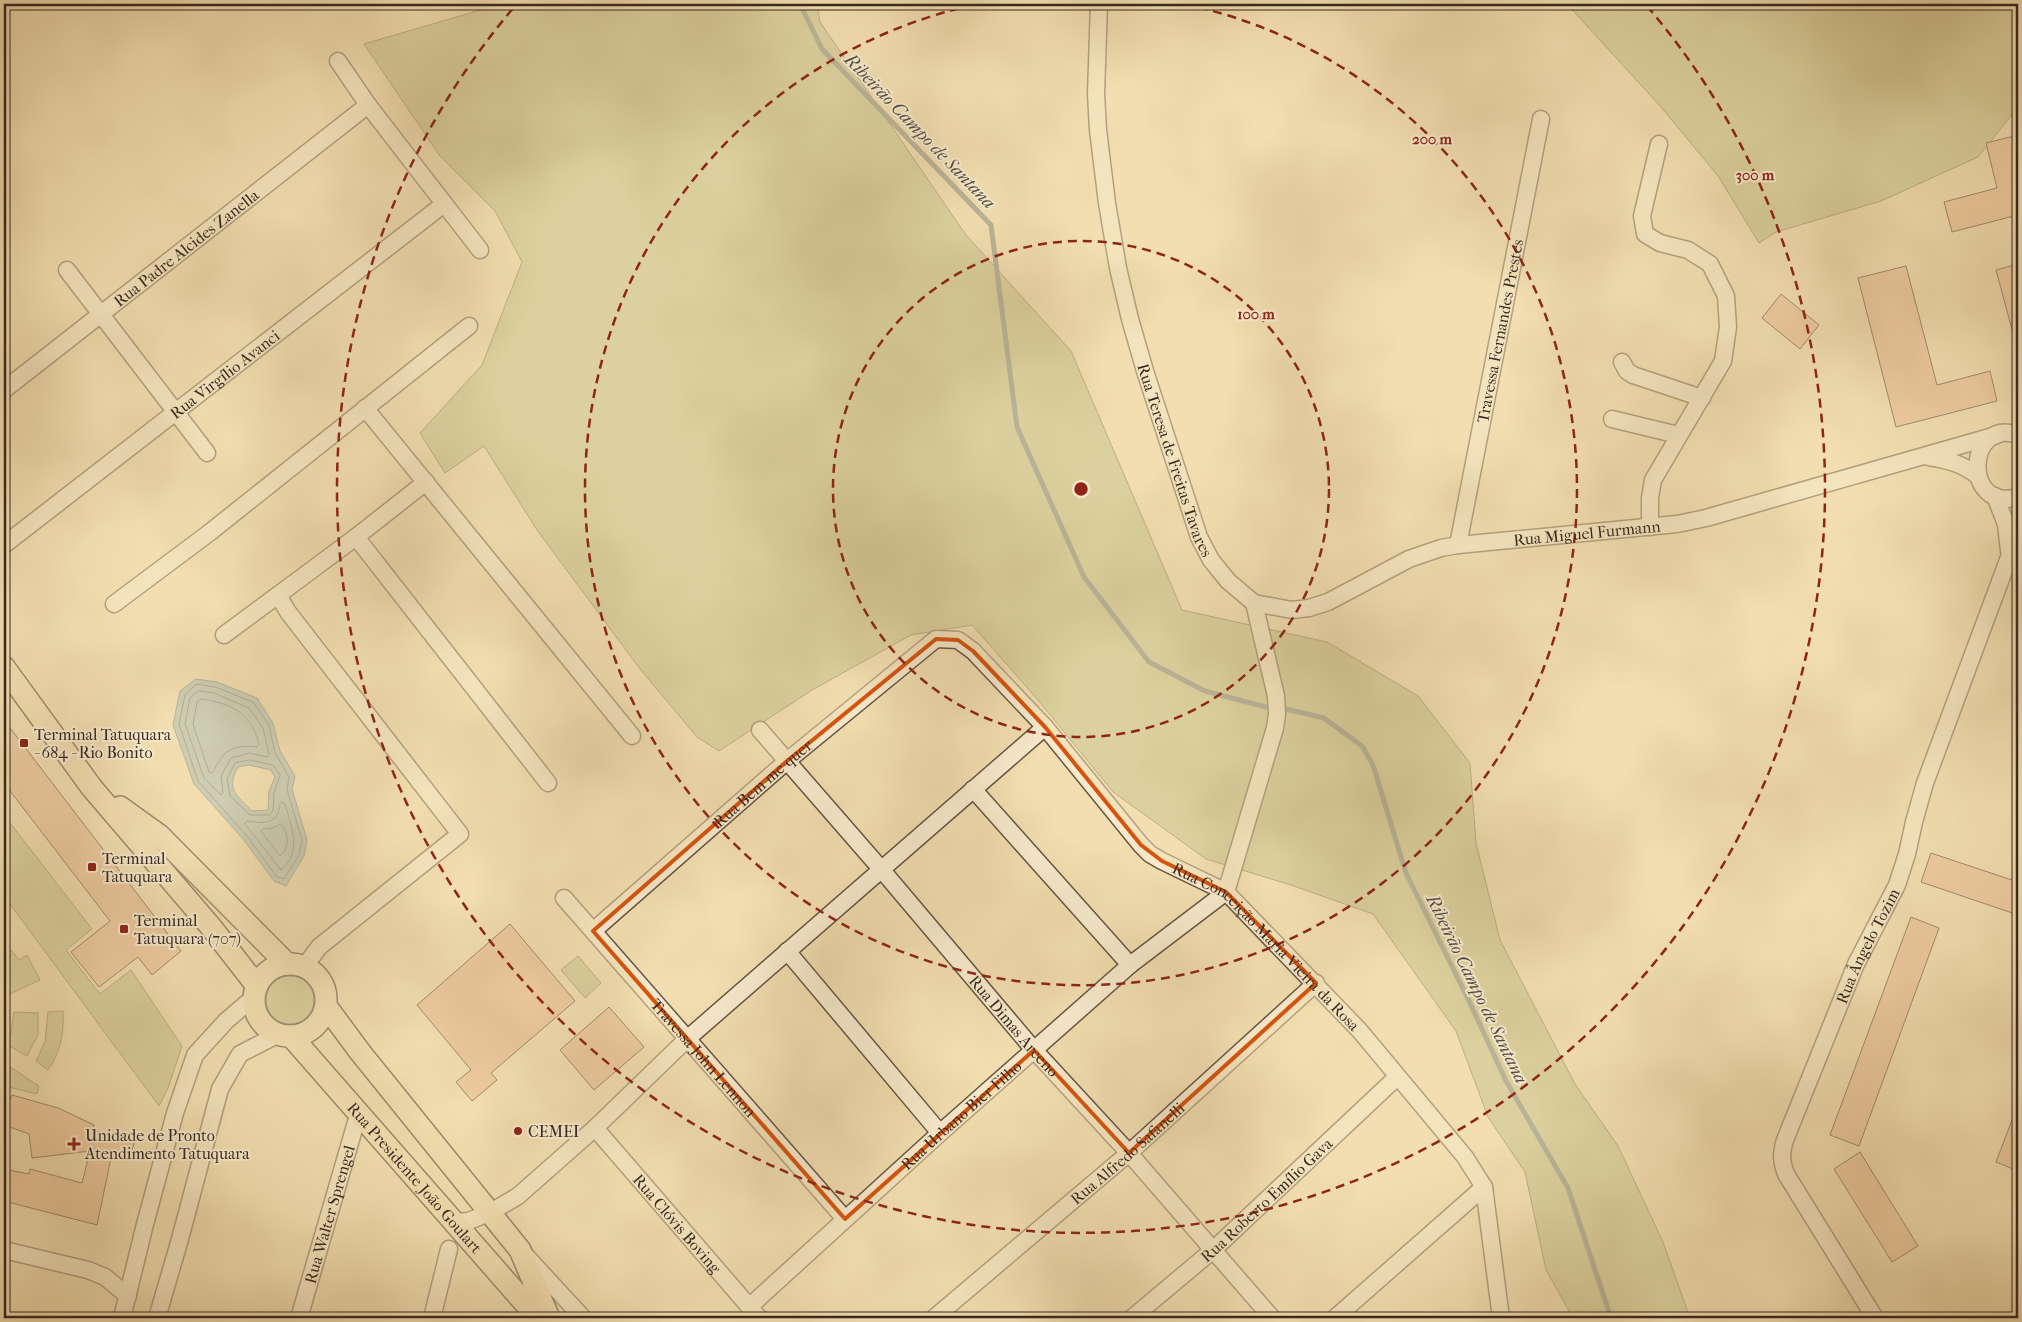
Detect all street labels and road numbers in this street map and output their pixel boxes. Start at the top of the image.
street label: Rua Padre Alcides Zanella [110,185,263,311]
street label: Travessa Fernandes Prestes [1473,238,1527,425]
street label: Rua Virgílio Avanci [166,326,284,423]
street label: Rua Teresa de Freitas Tavares [1133,361,1217,560]
street label: Rua Miguel Furmann [1512,517,1662,550]
street label: Rua Bem-me-quer [710,735,816,831]
street label: Rua Conceição Maria Vieira da Rosa [1169,859,1364,1035]
street label: Rua Ângelo Tozim [1832,885,1904,1006]
street label: Rua Dimas Arceno [965,972,1063,1081]
street label: Travessa John Lennon [646,995,761,1121]
street label: Rua Urbano Bier Filho [897,1057,1025,1174]
street label: Rua Presidente João Goulart [343,1098,486,1257]
street label: Rua Alfredo Safanelli [1067,1098,1189,1208]
street label: Rua Roberto Emílio Gava [1197,1133,1337,1266]
street label: Rua Walter Sprengel [301,1143,359,1286]
street label: Rua Clóvis Boving [629,1170,725,1278]

